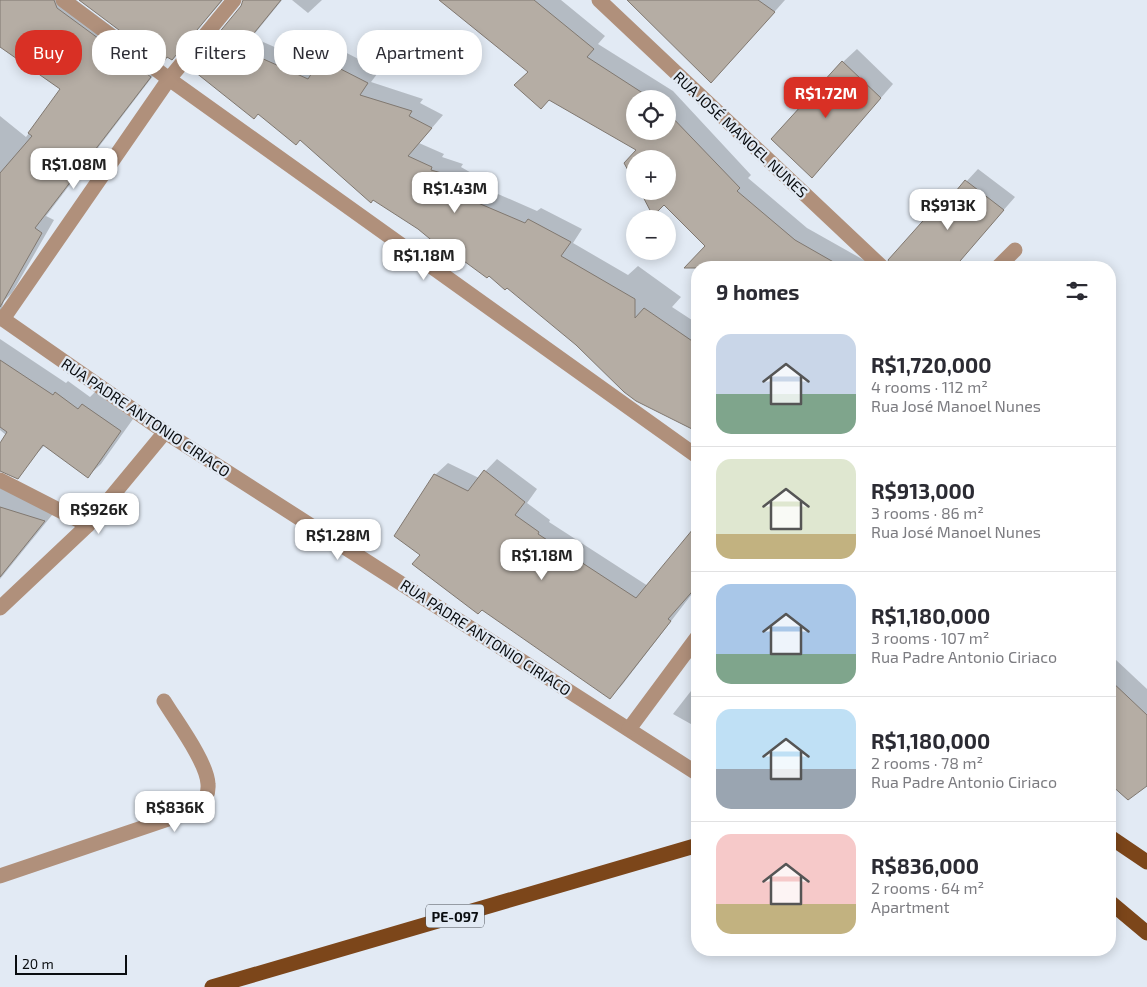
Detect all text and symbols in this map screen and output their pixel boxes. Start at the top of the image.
chip: Buy [15,30,82,75]
chip: Rent [92,30,166,75]
chip: Filters [176,30,264,75]
chip: New [274,30,347,75]
chip: Apartment [357,30,482,75]
street label: RUA JOSÉ MANOEL NUNES [670,67,812,201]
pin: R$1.72M [780,76,872,119]
text: R$1.72M [795,83,857,102]
map controls [626,90,676,260]
button: locate [626,90,676,140]
pin: R$1.08M [28,148,120,190]
button: + [626,150,676,200]
text: R$1.08M [41,154,107,173]
pin: R$1.43M [409,172,501,214]
text: R$1.43M [423,178,487,197]
pin: R$913K [907,188,989,231]
text: R$913K [920,195,976,214]
button: − [626,210,676,260]
pin: R$1.18M [378,238,470,281]
text: R$1.18M [393,245,455,264]
icon: filters [1063,277,1091,305]
text: 9 homes [716,279,799,304]
text: R$1,720,000 [871,352,992,377]
street label: RUA PADRE ANTONIO CIRIACO [58,354,234,480]
icon: home [756,354,816,414]
text: 4 rooms · 112 m² [871,377,988,396]
text: Rua José Manoel Nunes [871,396,1041,415]
text: R$913,000 [871,478,975,503]
icon: home [756,479,816,539]
pin: R$926K [58,492,140,535]
text: R$926K [70,499,128,518]
text: 3 rooms · 86 m² [871,503,984,522]
pin: R$1.28M [292,518,384,561]
text: Rua José Manoel Nunes [871,522,1041,541]
text: R$1.28M [306,525,370,544]
pin: R$1.18M [496,538,588,581]
text: R$1.18M [511,545,573,564]
street label: RUA PADRE ANTONIO CIRIACO [397,575,575,699]
text: R$1,180,000 [871,603,990,628]
icon: home [756,604,816,664]
text: 3 rooms · 107 m² [871,628,989,647]
text: Rua Padre Antonio Ciriaco [871,647,1057,666]
text: R$1,180,000 [871,728,990,753]
icon: home [756,729,816,789]
text: 2 rooms · 78 m² [871,753,983,772]
text: Rua Padre Antonio Ciriaco [871,772,1057,791]
pin: R$836K [134,790,216,833]
text: R$836K [146,797,204,816]
text: R$836,000 [871,853,979,878]
icon: home [756,854,816,914]
text: 2 rooms · 64 m² [871,878,984,897]
text: Apartment [871,897,950,916]
road number: PE-097 [426,904,484,928]
scale bar [15,952,128,975]
text: 20 m [22,955,54,972]

